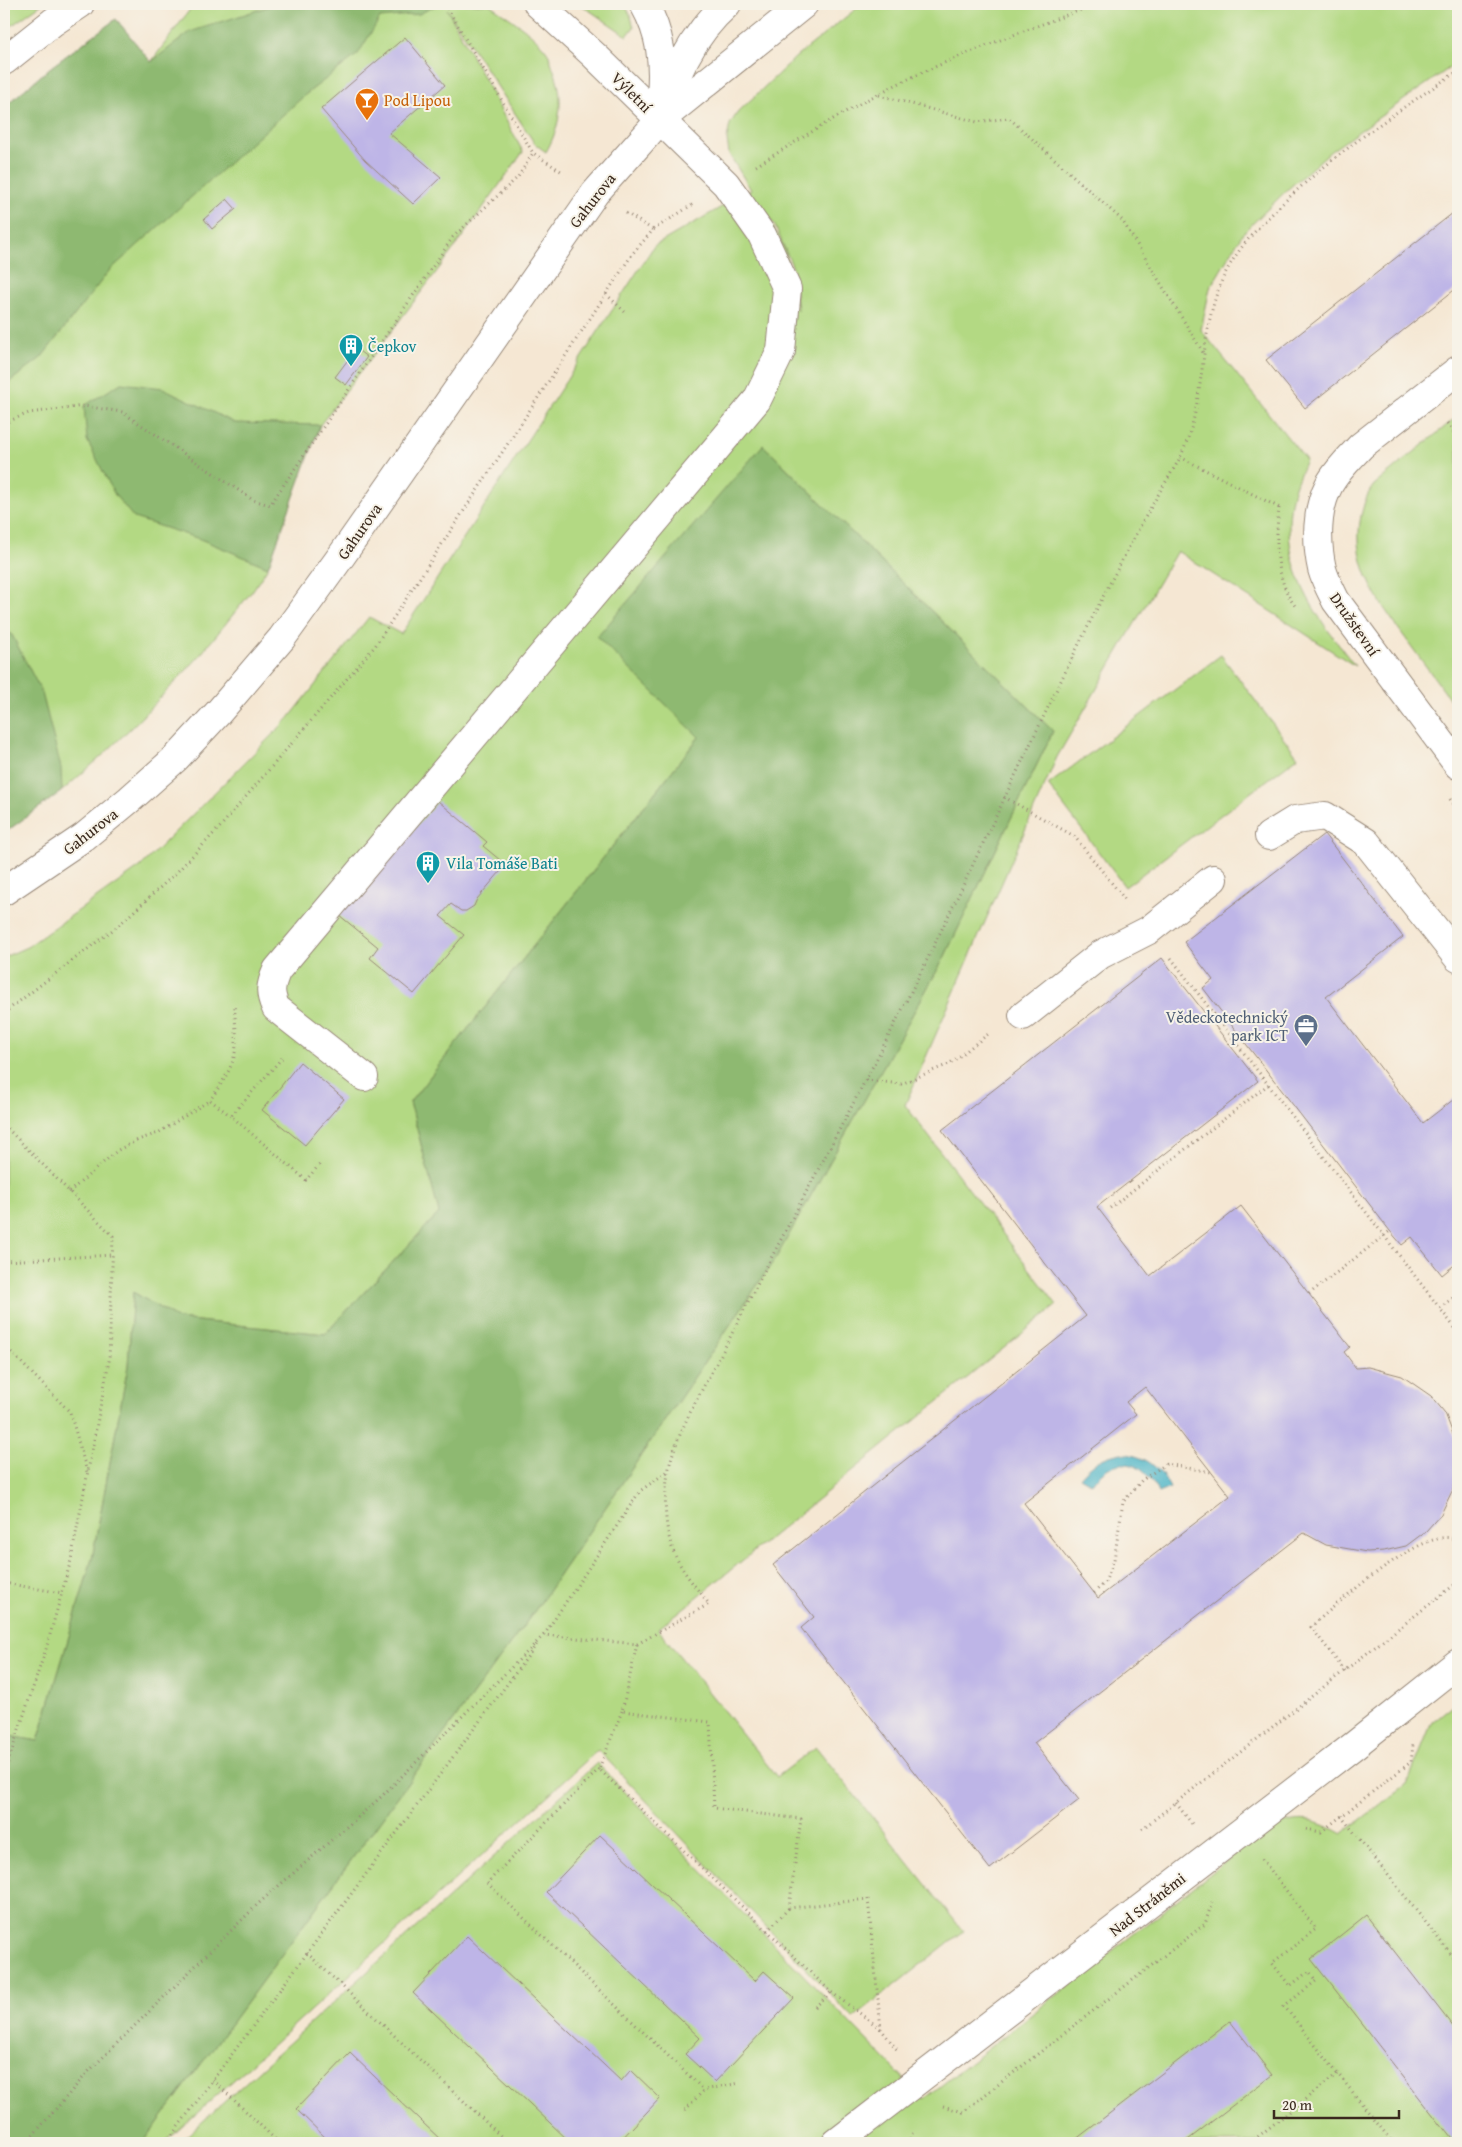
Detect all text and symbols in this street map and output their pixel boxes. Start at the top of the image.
street label: Výletní [606,66,658,118]
bar icon: Pod Lipou [354,87,380,121]
place label: Pod Lipou [384,88,451,112]
street label: Gahurova [563,167,621,233]
building icon: Čepkov [338,333,364,367]
place label: Čepkov [368,334,416,358]
street label: Gahurova [331,498,387,564]
street label: Družstevní [1324,587,1386,661]
street label: Gahurova [57,802,123,860]
building icon: Vila Tomáše Bati [415,850,441,884]
place label: Vila Tomáše Bati [446,851,558,875]
place label: Vědeckotechnický park ICT [1166,1005,1288,1047]
office icon: Vědeckotechnický park ICT [1293,1013,1319,1047]
street label: Nad Stráněmi [1103,1866,1191,1942]
scale bar [1274,2087,1400,2119]
text: 20 m [1282,2094,1313,2115]

